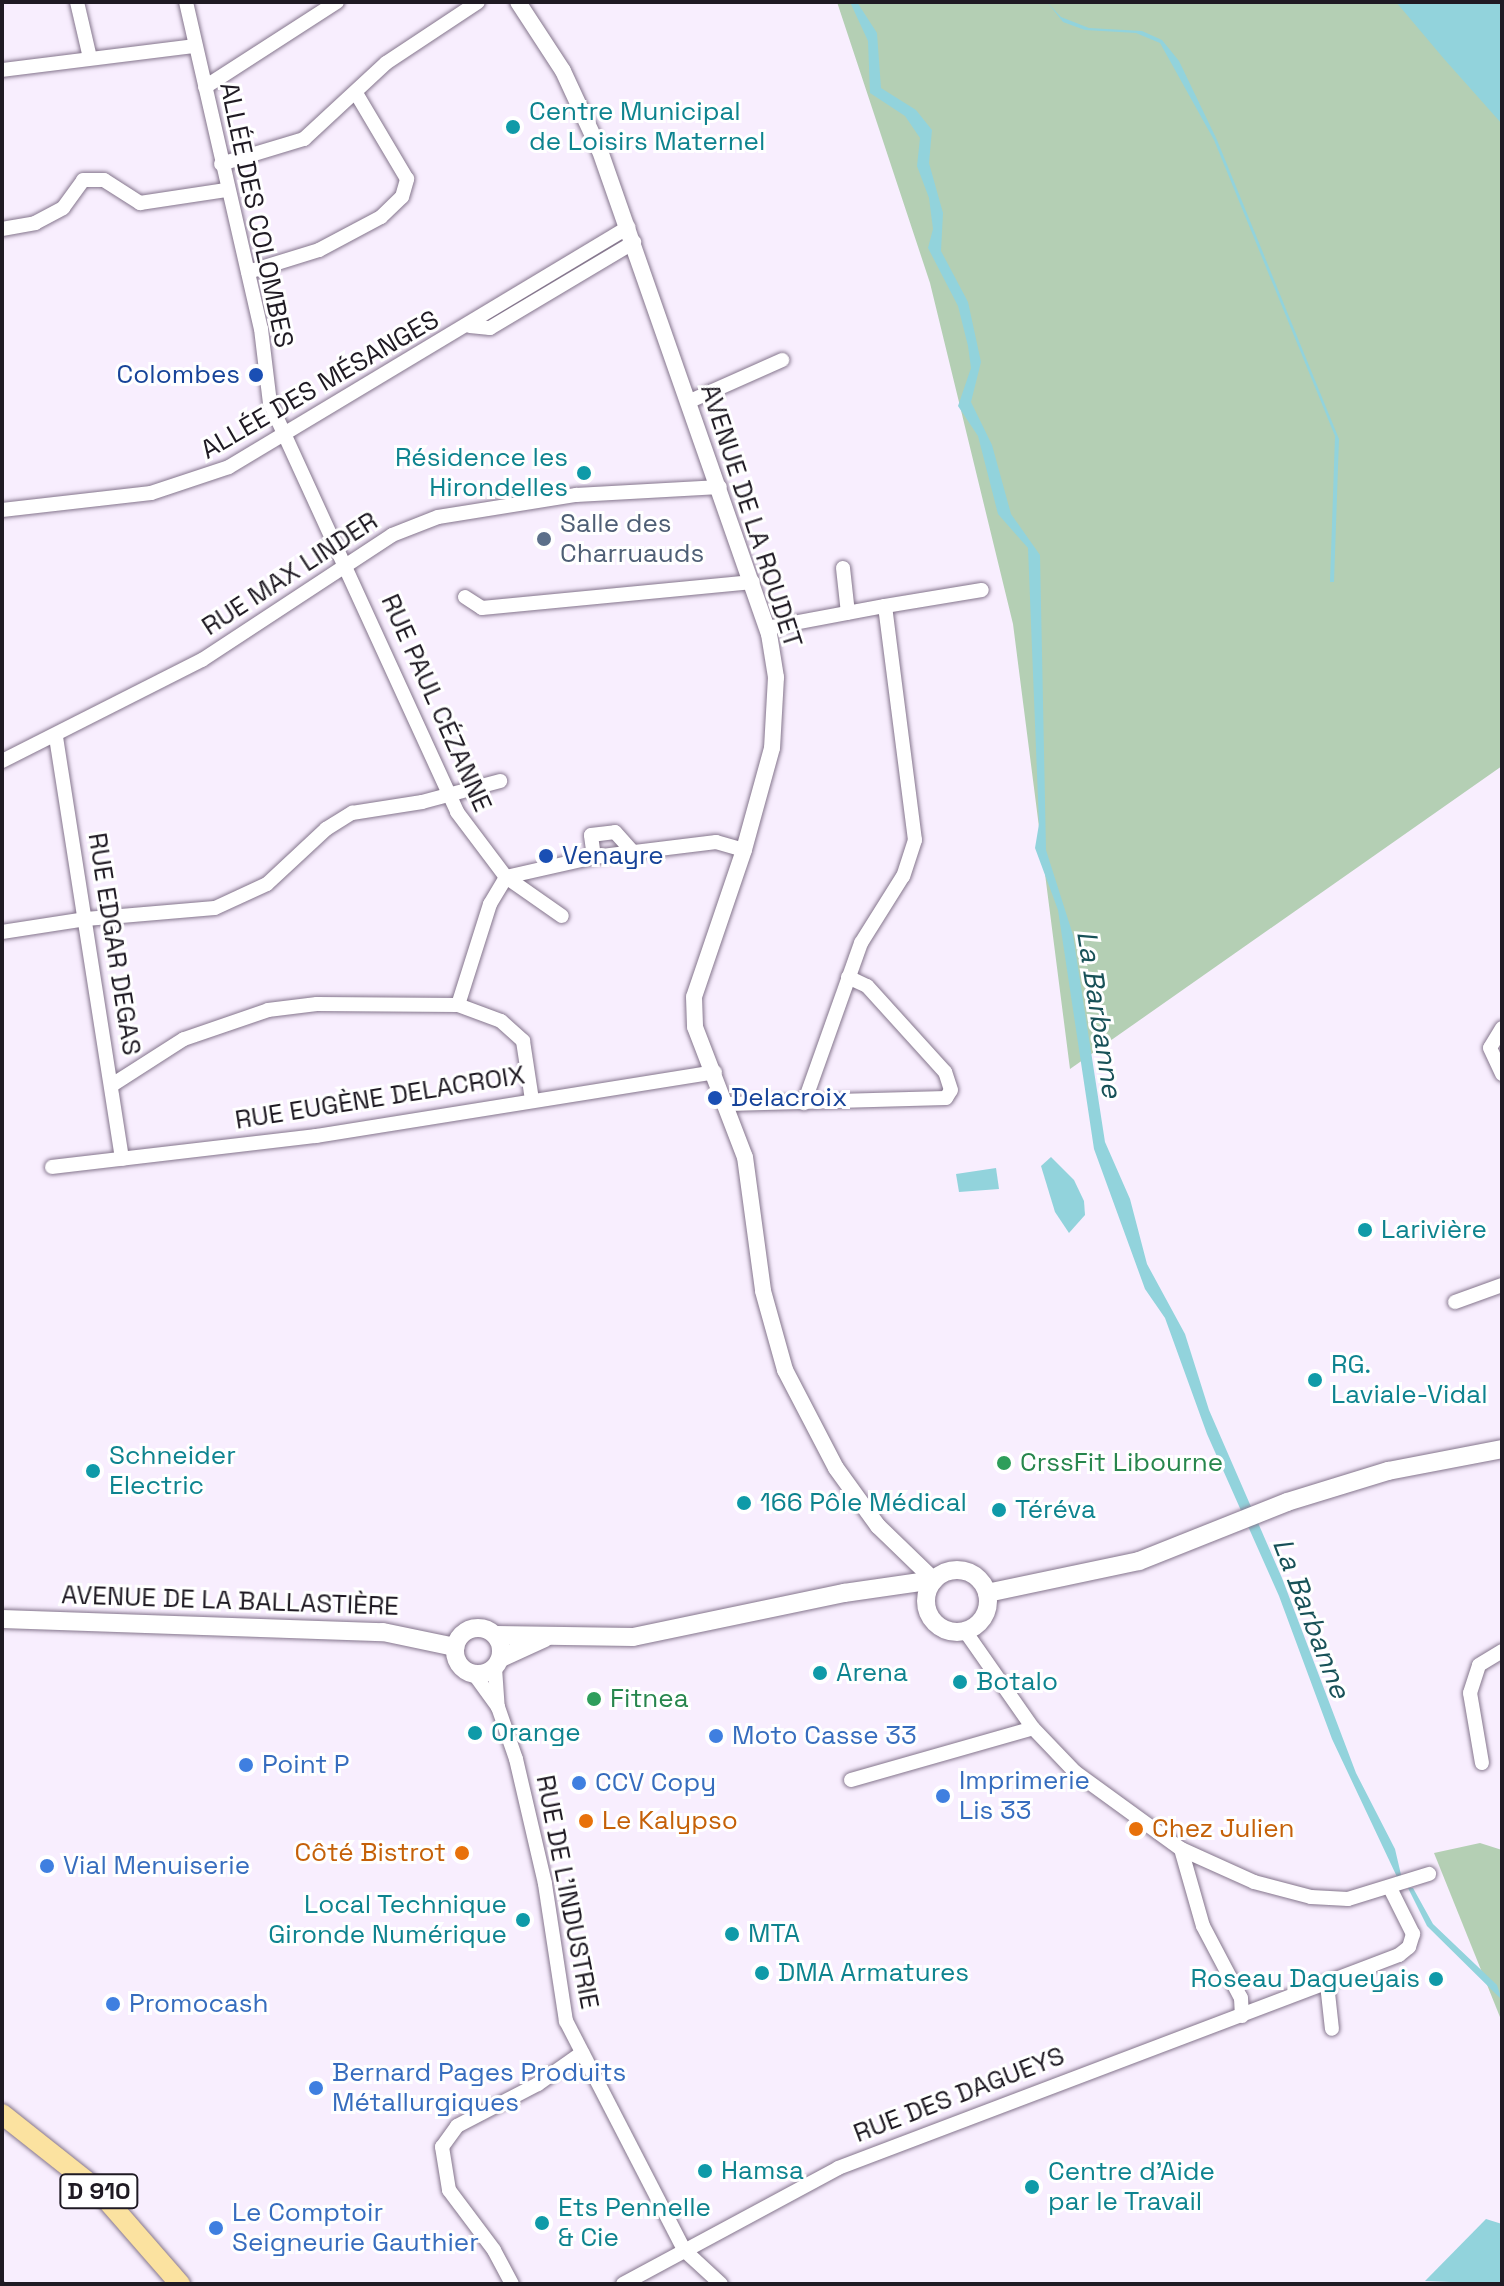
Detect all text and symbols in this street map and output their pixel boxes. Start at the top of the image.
street label: ALLÉE DES COLOMBES [213,79,299,351]
place label: Centre Municipal de Loisirs Maternel [529,96,765,158]
marker: Centre Municipal de Loisirs Maternel [504,118,522,136]
street label: ALLÉE DES MÉSANGES [195,304,445,466]
place label: Colombes [117,359,240,391]
marker: Colombes [247,366,265,384]
street label: AVENUE DE LA ROUDET [694,380,808,652]
place label: Résidence les Hirondelles [395,442,568,504]
marker: Résidence les Hirondelles [575,464,593,482]
street label: RUE MAX LINDER [196,506,384,642]
place label: Salle des Charruauds [560,508,704,570]
marker: Salle des Charruauds [535,530,553,548]
street label: RUE PAUL CÉZANNE [374,589,498,817]
street label: RUE EDGAR DEGAS [81,831,147,1057]
place label: Venayre [562,840,664,872]
marker: Venayre [537,847,555,865]
water label: La Barbanne [1070,928,1130,1100]
street label: RUE EUGÈNE DELACROIX [233,1060,527,1136]
place label: Delacroix [731,1082,847,1114]
marker: Delacroix [706,1089,724,1107]
place label: Larivière [1381,1214,1487,1246]
marker: Larivière [1356,1221,1374,1239]
place label: RG. Laviale-Vidal [1331,1349,1488,1410]
marker: RG. Laviale-Vidal [1306,1371,1324,1389]
place label: Schneider Electric [109,1440,236,1502]
place label: CrssFit Libourne [1020,1447,1223,1479]
marker: CrssFit Libourne [995,1454,1013,1472]
marker: Schneider Electric [84,1462,102,1480]
place label: 166 Pôle Médical [760,1487,967,1519]
marker: 166 Pôle Médical [735,1494,753,1512]
place label: Téréva [1015,1494,1096,1526]
marker: Téréva [990,1501,1008,1519]
water label: La Barbanne [1266,1533,1358,1703]
street label: AVENUE DE LA BALLASTIÈRE [61,1580,399,1622]
place label: Arena [836,1657,908,1689]
marker: Arena [811,1664,829,1682]
place label: Botalo [976,1666,1058,1698]
marker: Botalo [951,1673,969,1691]
place label: Fitnea [610,1683,689,1715]
marker: Fitnea [585,1690,603,1708]
place label: Orange [491,1717,581,1749]
place label: Moto Casse 33 [732,1720,917,1752]
marker: Orange [466,1724,484,1742]
marker: Moto Casse 33 [707,1727,725,1745]
place label: Point P [262,1749,349,1781]
marker: Point P [237,1756,255,1774]
place label: Imprimerie Lis 33 [959,1765,1090,1826]
place label: CCV Copy [595,1767,716,1799]
street label: RUE DE L'INDUSTRIE [529,1772,605,2012]
marker: CCV Copy [570,1774,588,1792]
marker: Imprimerie Lis 33 [934,1787,952,1805]
place label: Le Kalypso [602,1805,738,1837]
marker: Le Kalypso [577,1812,595,1830]
place label: Chez Julien [1152,1813,1295,1845]
marker: Chez Julien [1127,1820,1145,1838]
place label: Côté Bistrot [294,1837,446,1869]
marker: Côté Bistrot [453,1844,471,1862]
place label: Vial Menuiserie [63,1850,250,1882]
marker: Vial Menuiserie [38,1857,56,1875]
place label: Local Technique Gironde Numérique [268,1889,507,1950]
marker: Local Technique Gironde Numérique [514,1911,532,1929]
place label: MTA [748,1918,800,1950]
marker: MTA [723,1925,741,1943]
place label: DMA Armatures [778,1957,970,1989]
place label: Roseau Dagueyais [1190,1963,1420,1995]
marker: DMA Armatures [753,1964,771,1982]
marker: Roseau Dagueyais [1427,1970,1445,1988]
place label: Promocash [129,1988,268,2020]
marker: Promocash [104,1995,122,2013]
street label: RUE DES DAGUEYS [849,2040,1069,2150]
place label: Bernard Pages Produits Métallurgiques [332,2057,626,2118]
marker: Bernard Pages Produits Métallurgiques [307,2079,325,2097]
place label: Hamsa [721,2155,804,2187]
place label: Centre d'Aide par le Travail [1048,2156,1215,2218]
marker: Hamsa [696,2162,714,2180]
road number: D 910 [59,2171,139,2211]
marker: Centre d'Aide par le Travail [1023,2178,1041,2196]
place label: Ets Pennelle & Cie [558,2192,711,2254]
place label: Le Comptoir Seigneurie Gauthier [232,2197,479,2258]
marker: Ets Pennelle & Cie [533,2214,551,2232]
marker: Le Comptoir Seigneurie Gauthier [207,2219,225,2237]

